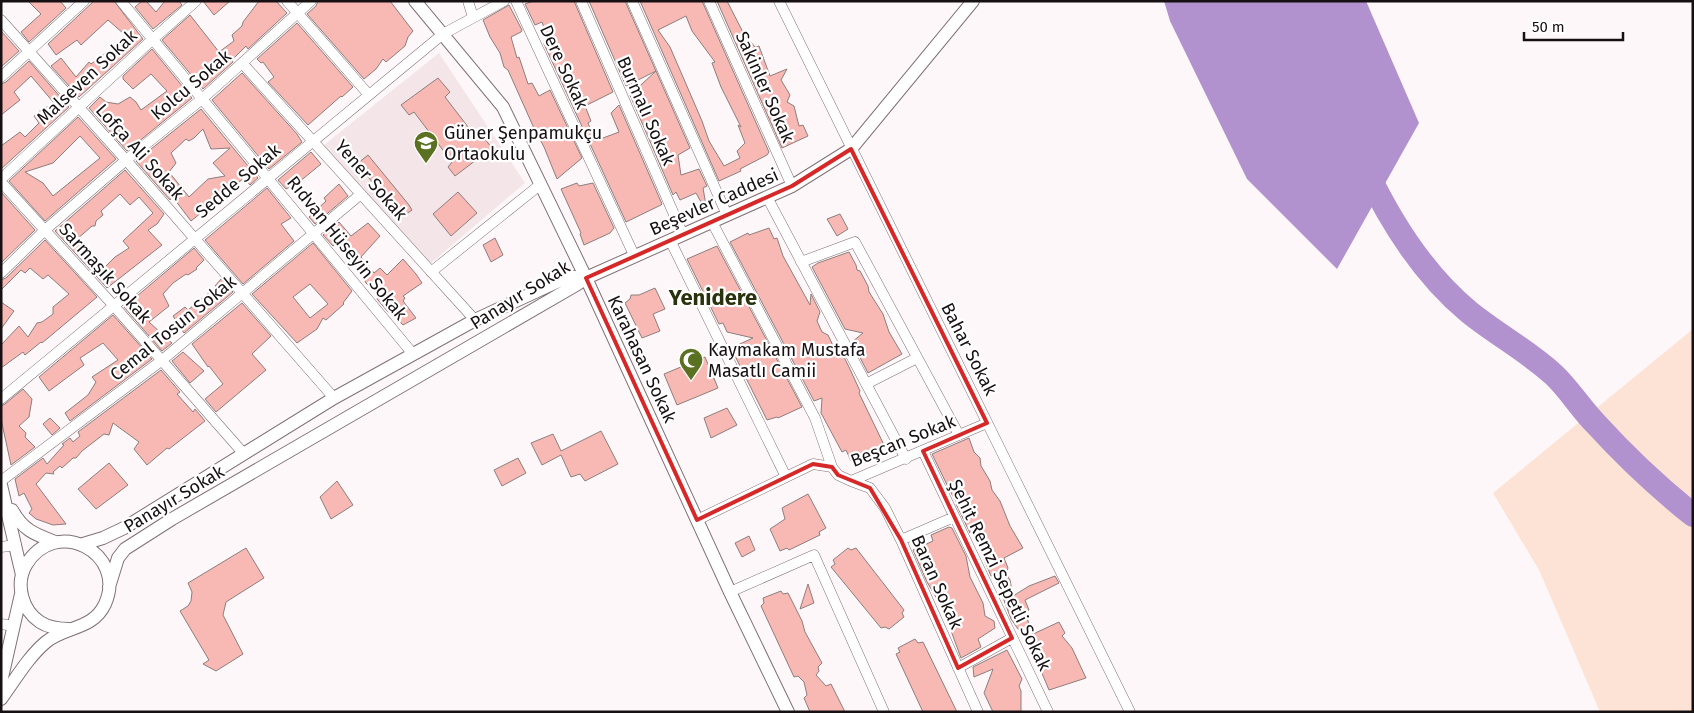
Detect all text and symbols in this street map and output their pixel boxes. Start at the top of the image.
scale bar [1524,10,1623,42]
text: 50 m [1532,18,1565,36]
street label: Dere Sokak [535,21,593,113]
street label: Malseven Sokak [32,24,142,129]
street label: Sakinler Sokak [731,28,800,147]
street label: Kolcu Sokak [146,45,236,125]
street label: Burmalı Sokak [612,53,680,170]
street label: Lofça Ali Sokak [91,99,189,205]
place label: Güner Şenpamukçu Ortaokulu [444,122,602,165]
school or university icon: Güner Şenpamukçu Ortaokulu [413,130,439,164]
street label: Yener Sokak [330,135,412,225]
street label: Sedde Sokak [191,139,286,223]
street label: Beşevler Caddesi [646,164,782,240]
street label: Rıdvan Hüseyin Sokak [282,172,412,325]
street label: Sarmaşık Sokak [54,218,156,328]
street label: Panayır Sokak [466,255,575,334]
street label: Cemal Tosun Sokak [105,270,241,386]
district label: Yenidere [668,284,757,311]
street label: Karahasan Sokak [603,292,681,427]
street label: Bahar Sokak [936,299,1002,400]
place label: Kaymakam Mustafa Masatlı Camii [708,339,865,382]
mosque icon: Kaymakam Mustafa Masatlı Camii [678,347,704,381]
street label: Beşcan Sokak [847,410,959,472]
street label: Panayır Sokak [120,460,229,538]
street label: Şehit Remzi Sepetli Sokak [944,476,1056,675]
street label: Baran Sokak [907,532,968,633]

